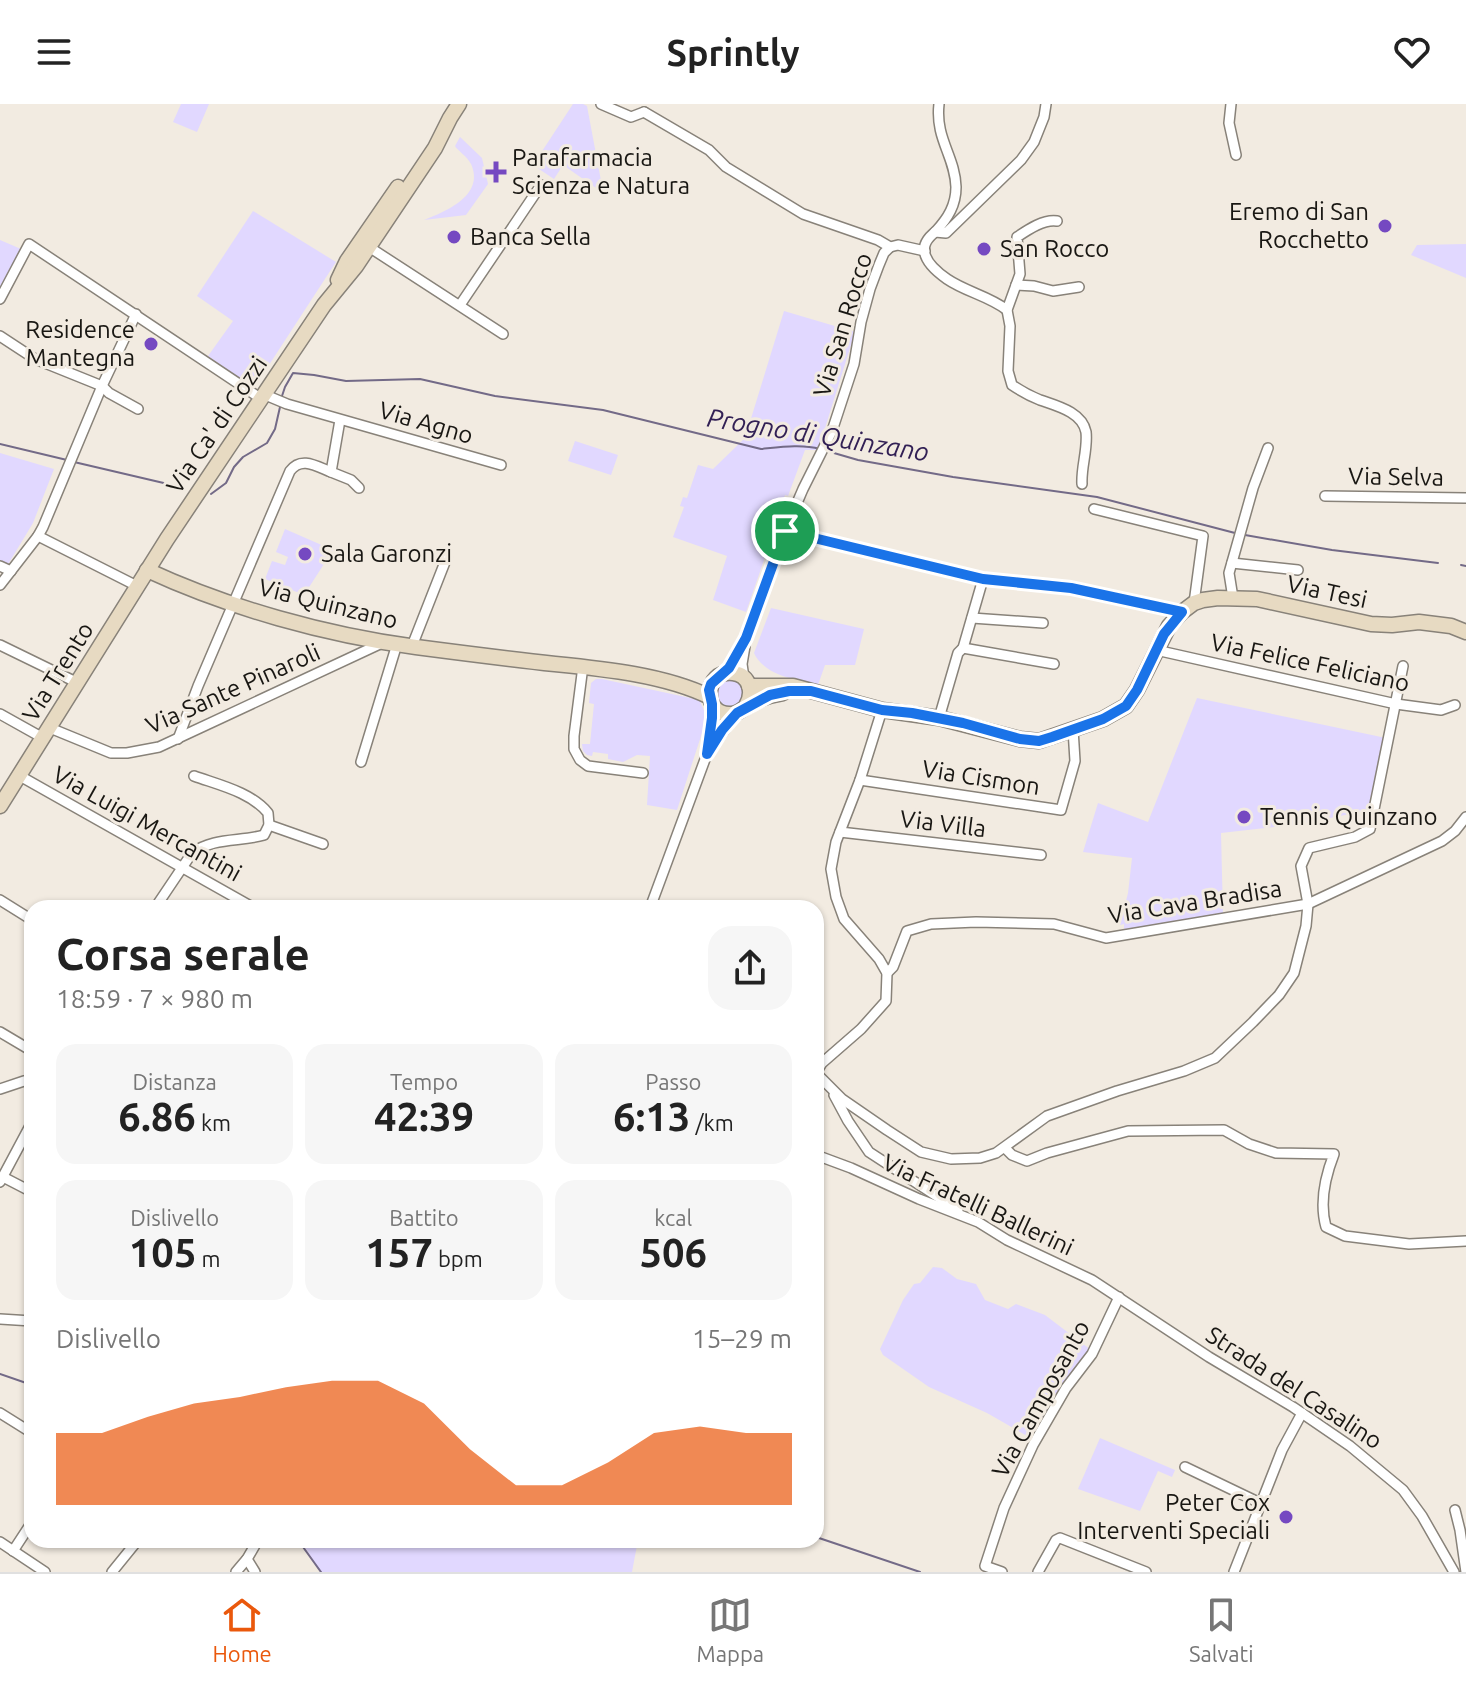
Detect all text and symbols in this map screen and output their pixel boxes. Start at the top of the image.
icon: menu [32,30,76,74]
icon: heart [1390,30,1434,74]
text: Sprintly [666,32,800,73]
place label: Parafarmacia Scienza e Natura [512,144,690,199]
marker: Parafarmacia Scienza e Natura [487,163,505,181]
place label: Eremo di San Rocchetto [1229,198,1369,253]
marker: Eremo di San Rocchetto [1376,217,1394,235]
place label: Banca Sella [470,223,591,250]
marker: Banca Sella [445,228,463,246]
place label: San Rocco [1000,235,1109,262]
marker: San Rocco [975,240,993,258]
street label: Via San Rocco [808,250,877,400]
place label: Residence Mantegna [25,316,135,371]
marker: Residence Mantegna [142,335,160,353]
street label: Via Ca' di Cozzi [161,351,272,498]
street label: Via Agno [376,396,476,449]
water label: Progno di Quinzano [705,403,931,467]
street label: Via Selva [1348,462,1444,491]
pin [751,497,819,565]
icon: arrive [763,509,807,553]
place label: Sala Garonzi [321,540,452,567]
marker: Sala Garonzi [296,545,314,563]
street label: Via Tesi [1284,570,1370,613]
street label: Via Quinzano [256,573,401,634]
street label: Via Trento [17,617,99,726]
street label: Via Felice Feliciano [1208,628,1412,697]
street label: Via Sante Pinaroli [141,638,324,739]
street label: Via Cismon [920,755,1042,800]
street label: Via Luigi Mercantini [48,760,246,887]
place label: Tennis Quinzano [1260,803,1438,830]
street label: Via Villa [898,805,988,842]
marker: Tennis Quinzano [1235,808,1253,826]
street label: Via Cava Bradisa [1106,874,1284,929]
button: share [708,926,792,1010]
text: Corsa serale [56,929,310,978]
text: 18:59 · 7 × 980 m [56,984,253,1013]
text: Distanza [133,1069,217,1094]
text: Tempo [390,1069,458,1094]
text: Passo [645,1069,701,1094]
text: 6.86 [118,1094,196,1139]
text: 42:39 [374,1094,474,1139]
text: 6:13 [613,1094,690,1139]
text: km [196,1110,231,1135]
text: /km [690,1110,734,1135]
street label: Via Fratelli Ballerini [878,1148,1078,1261]
text: Dislivello [130,1205,219,1230]
text: Battito [389,1205,459,1230]
text: kcal [654,1205,692,1230]
text: 105 [129,1230,196,1275]
text: 157 [365,1230,433,1275]
text: 506 [639,1230,707,1275]
text: m [196,1246,221,1271]
text: bpm [433,1246,483,1271]
street label: Via Camposanto [986,1315,1095,1482]
street label: Strada del Casalino [1201,1321,1387,1454]
text: Dislivello [56,1324,161,1353]
text: 15–29 m [692,1324,792,1353]
place label: Peter Cox Interventi Speciali [1077,1489,1270,1544]
marker: Peter Cox Interventi Speciali [1277,1508,1295,1526]
tab: Home [212,1593,272,1666]
tab: Mappa [697,1593,764,1666]
tab: Salvati [1189,1593,1254,1666]

